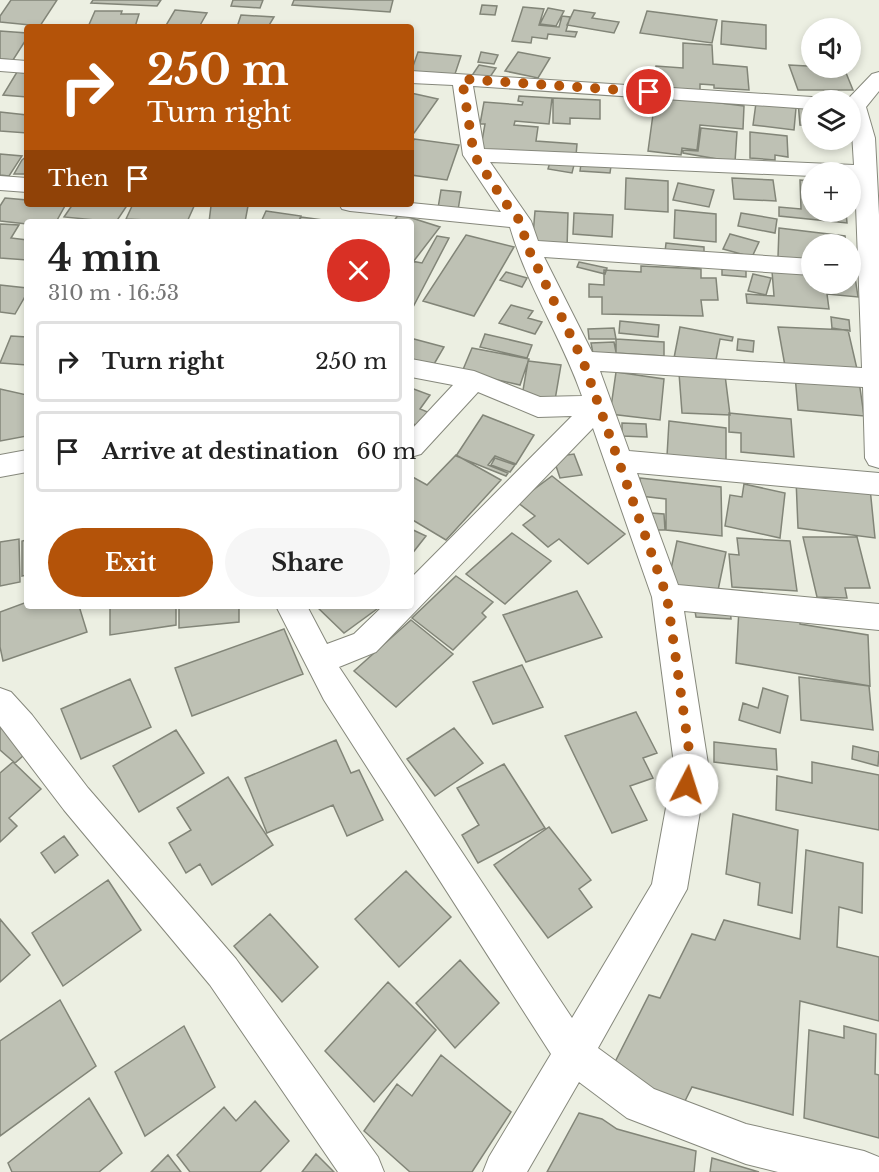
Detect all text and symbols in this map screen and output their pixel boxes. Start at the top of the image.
map controls [801,18,861,294]
button: sound [801,18,861,78]
text: 250 m [147,44,289,96]
icon: right [48,48,126,126]
pin [623,66,674,117]
icon: arrive [632,75,665,108]
button: layers [801,90,861,150]
text: Turn right [147,96,291,129]
icon: arrive [121,162,154,195]
button: + [801,162,861,222]
text: Then [48,165,109,192]
button: − [801,234,861,294]
text: 4 min [48,236,160,281]
button: close [327,239,390,302]
text: 310 m · 16:53 [48,281,179,305]
icon: right [51,345,84,378]
text: Turn right [102,348,224,375]
text: 250 m [315,348,387,375]
icon: arrive [51,435,84,468]
text: Arrive at destination [102,438,339,465]
text: 60 m [357,438,416,465]
button: Exit [48,528,213,597]
button: Share [225,528,390,597]
position arrow [655,753,719,817]

